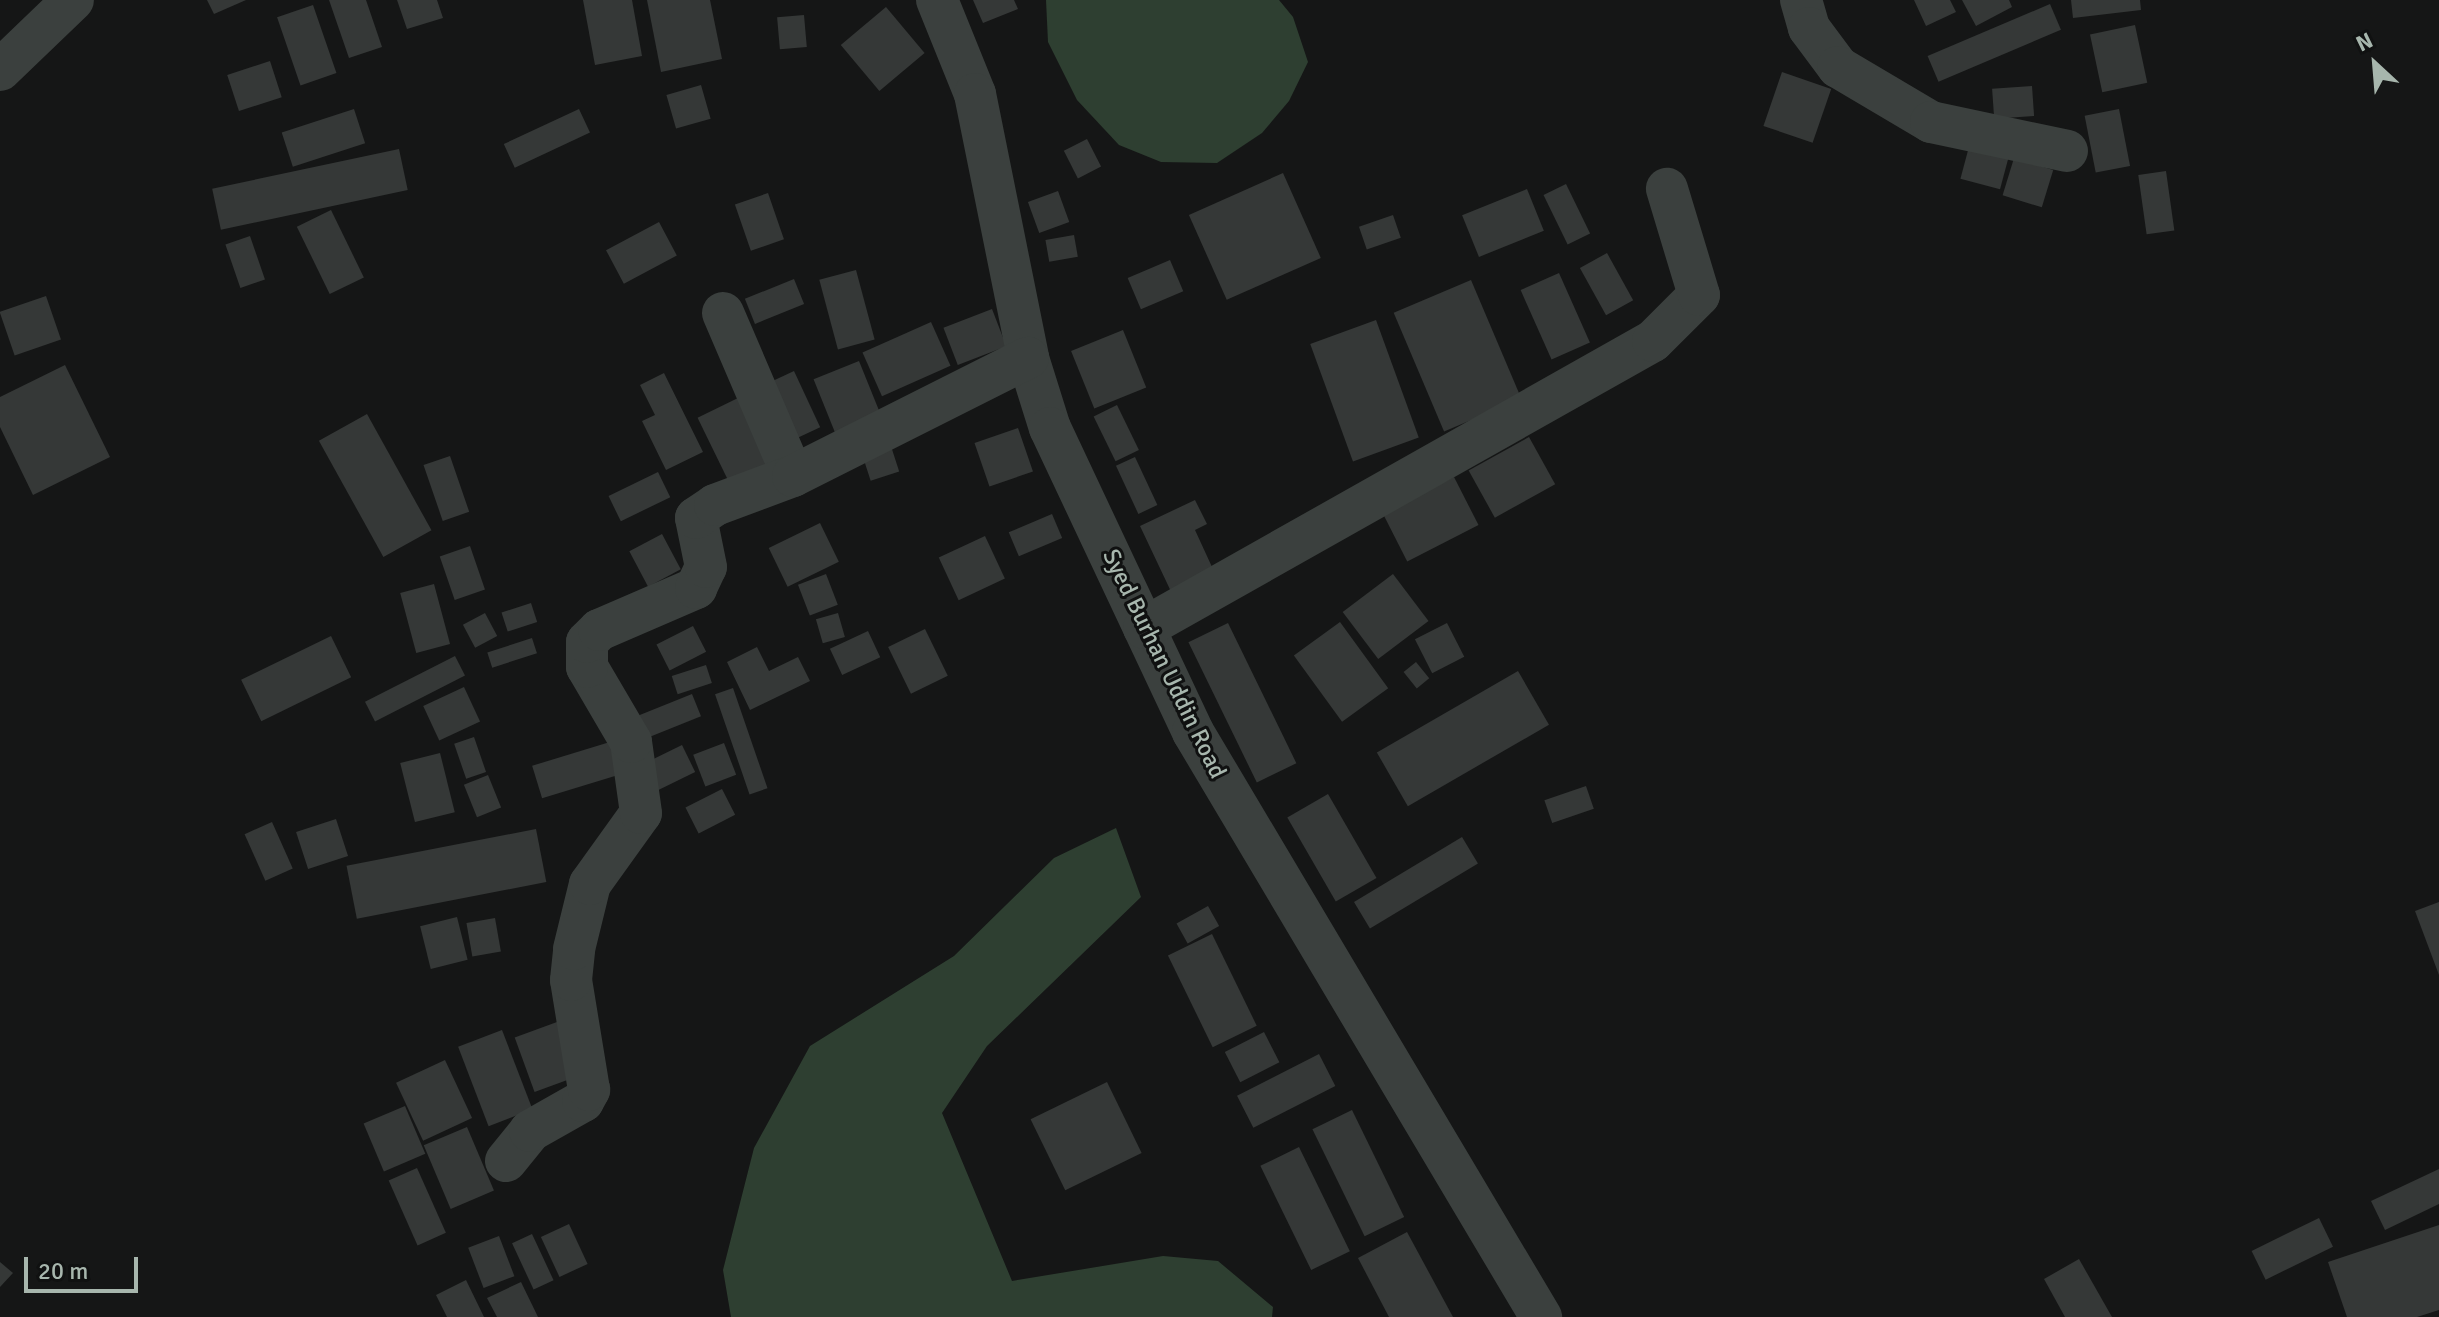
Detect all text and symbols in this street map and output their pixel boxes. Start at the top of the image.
north arrow [2335,24,2415,104]
text: N [2351,26,2377,57]
street label: Syed Burhan Uddin Road [1096,545,1232,783]
scale bar [28,1241,142,1291]
text: 20 m [38,1256,88,1286]

